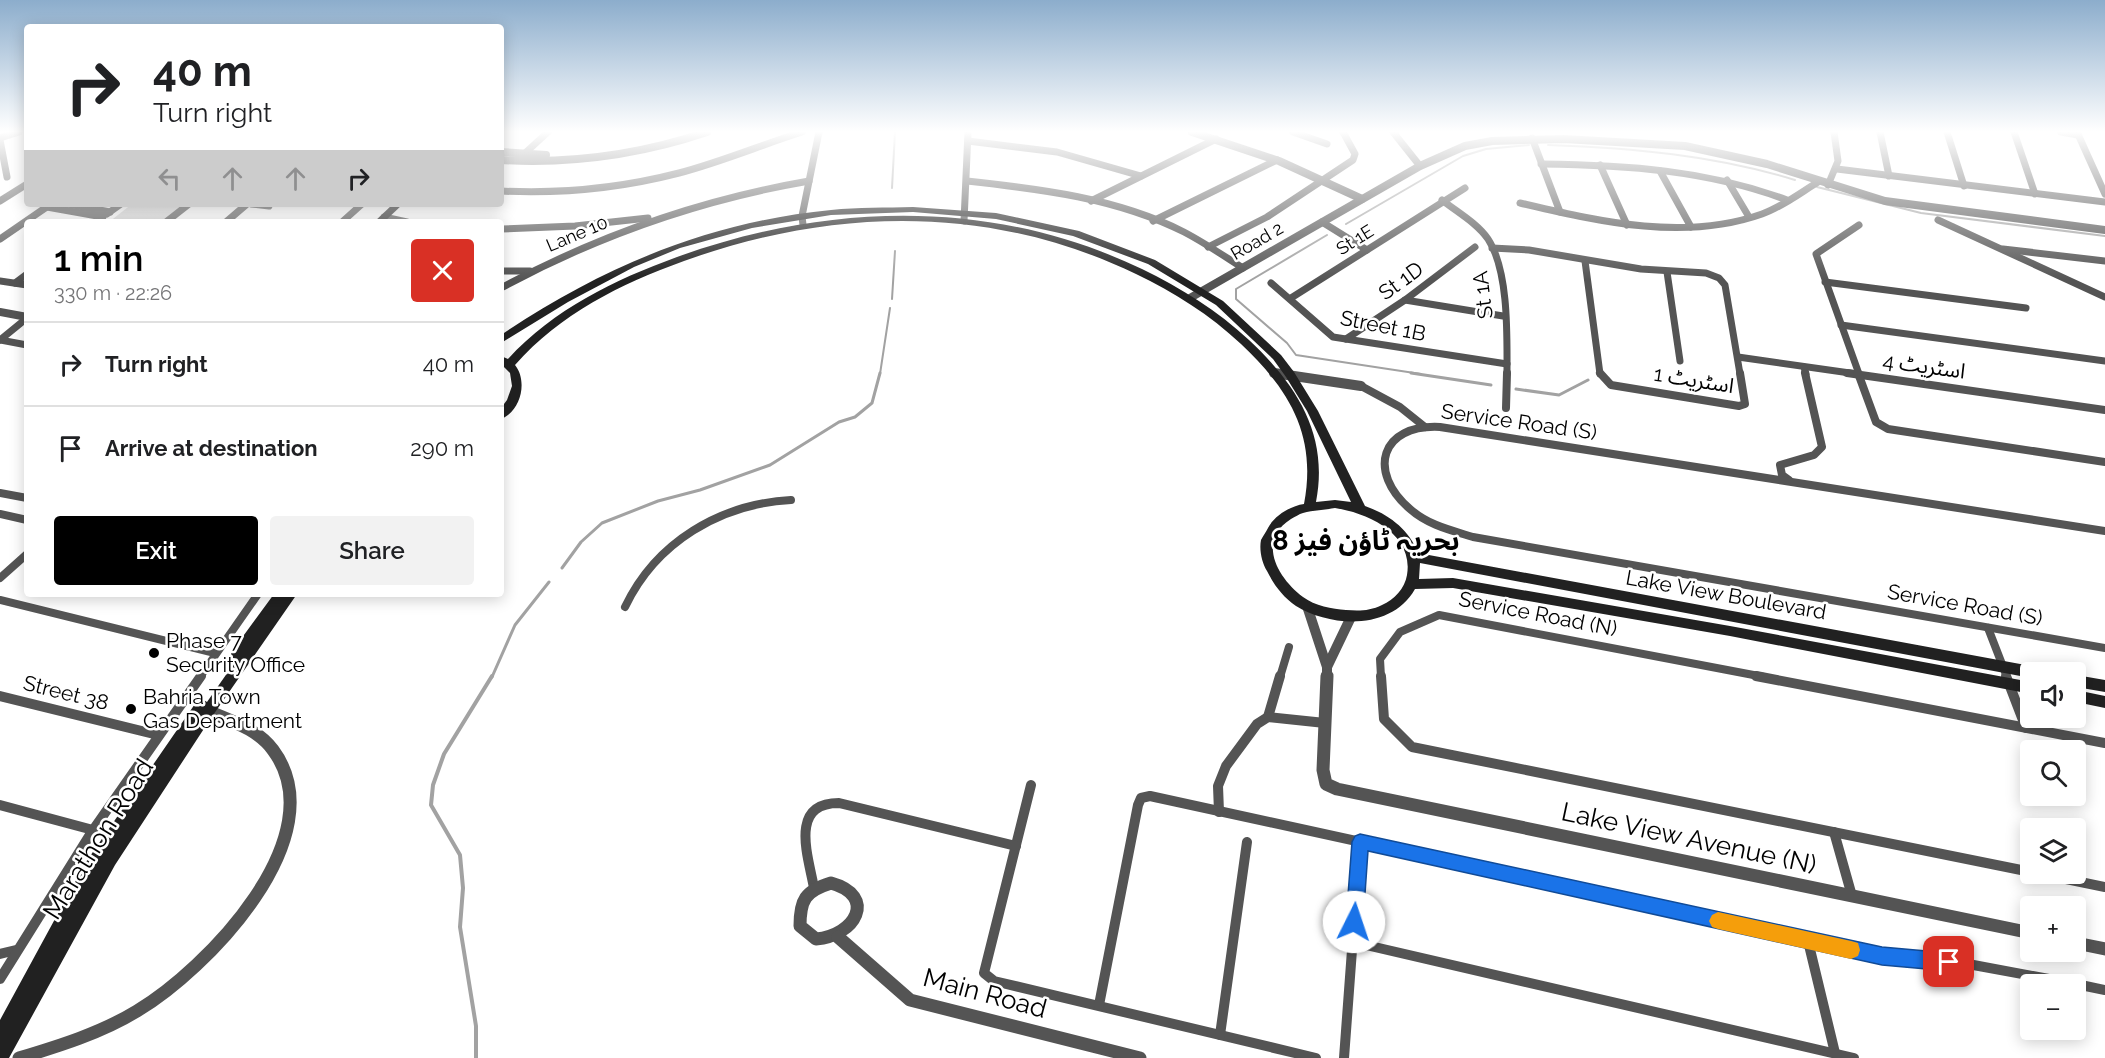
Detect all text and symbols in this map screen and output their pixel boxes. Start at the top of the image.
text: 40 m [153,47,252,96]
icon: right [54,48,132,126]
text: Turn right [153,97,272,128]
icon: left [153,162,186,195]
icon: ahead [216,162,249,195]
icon: ahead [279,162,312,195]
icon: right [342,162,375,195]
street label: Lane 10 [543,211,611,256]
street label: Road 2 [1227,217,1287,264]
street label: St 1E [1332,220,1377,259]
text: 1 min [54,237,143,279]
button: close [411,239,474,302]
street label: St 1D [1374,256,1428,305]
street label: St 1A [1467,270,1498,320]
text: 330 m · 22:26 [54,281,172,305]
street label: Street 1B [1338,305,1428,346]
street label: اسٹریٹ 4 [1881,347,1967,384]
icon: right [54,348,87,381]
text: Turn right [105,351,208,377]
text: 40 m [423,351,474,377]
street label: اسٹریٹ 1 [1652,361,1736,398]
street label: Service Road (S) [1440,398,1599,445]
icon: arrive [54,432,87,465]
text: Arrive at destination [105,435,318,461]
text: 290 m [410,435,474,461]
button: Exit [54,516,258,585]
button: Share [270,516,474,585]
district label: بحریہ ٹاؤن فیز 8 [1272,525,1460,557]
street label: Lake View Boulevard [1624,565,1828,624]
street label: Service Road (S) [1886,579,2045,630]
street label: Service Road (N) [1457,586,1619,641]
place label: Phase 7 Security Office [166,628,305,677]
marker: Phase 7 Security Office [147,646,161,660]
map controls [2020,662,2086,1040]
button: sound [2020,662,2086,728]
street label: Street 38 [21,670,111,715]
place label: Bahria Town Gas Department [143,684,302,733]
marker: Bahria Town Gas Department [124,702,138,716]
button: search [2020,740,2086,806]
street label: Marathon Road [37,753,159,925]
street label: Lake View Avenue (N) [1559,796,1819,880]
button: layers [2020,818,2086,884]
position arrow [1322,890,1386,954]
button: + [2020,896,2086,962]
pin [1923,936,1974,987]
icon: arrive [1932,945,1965,978]
street label: Main Road [920,962,1050,1024]
button: − [2020,974,2086,1040]

